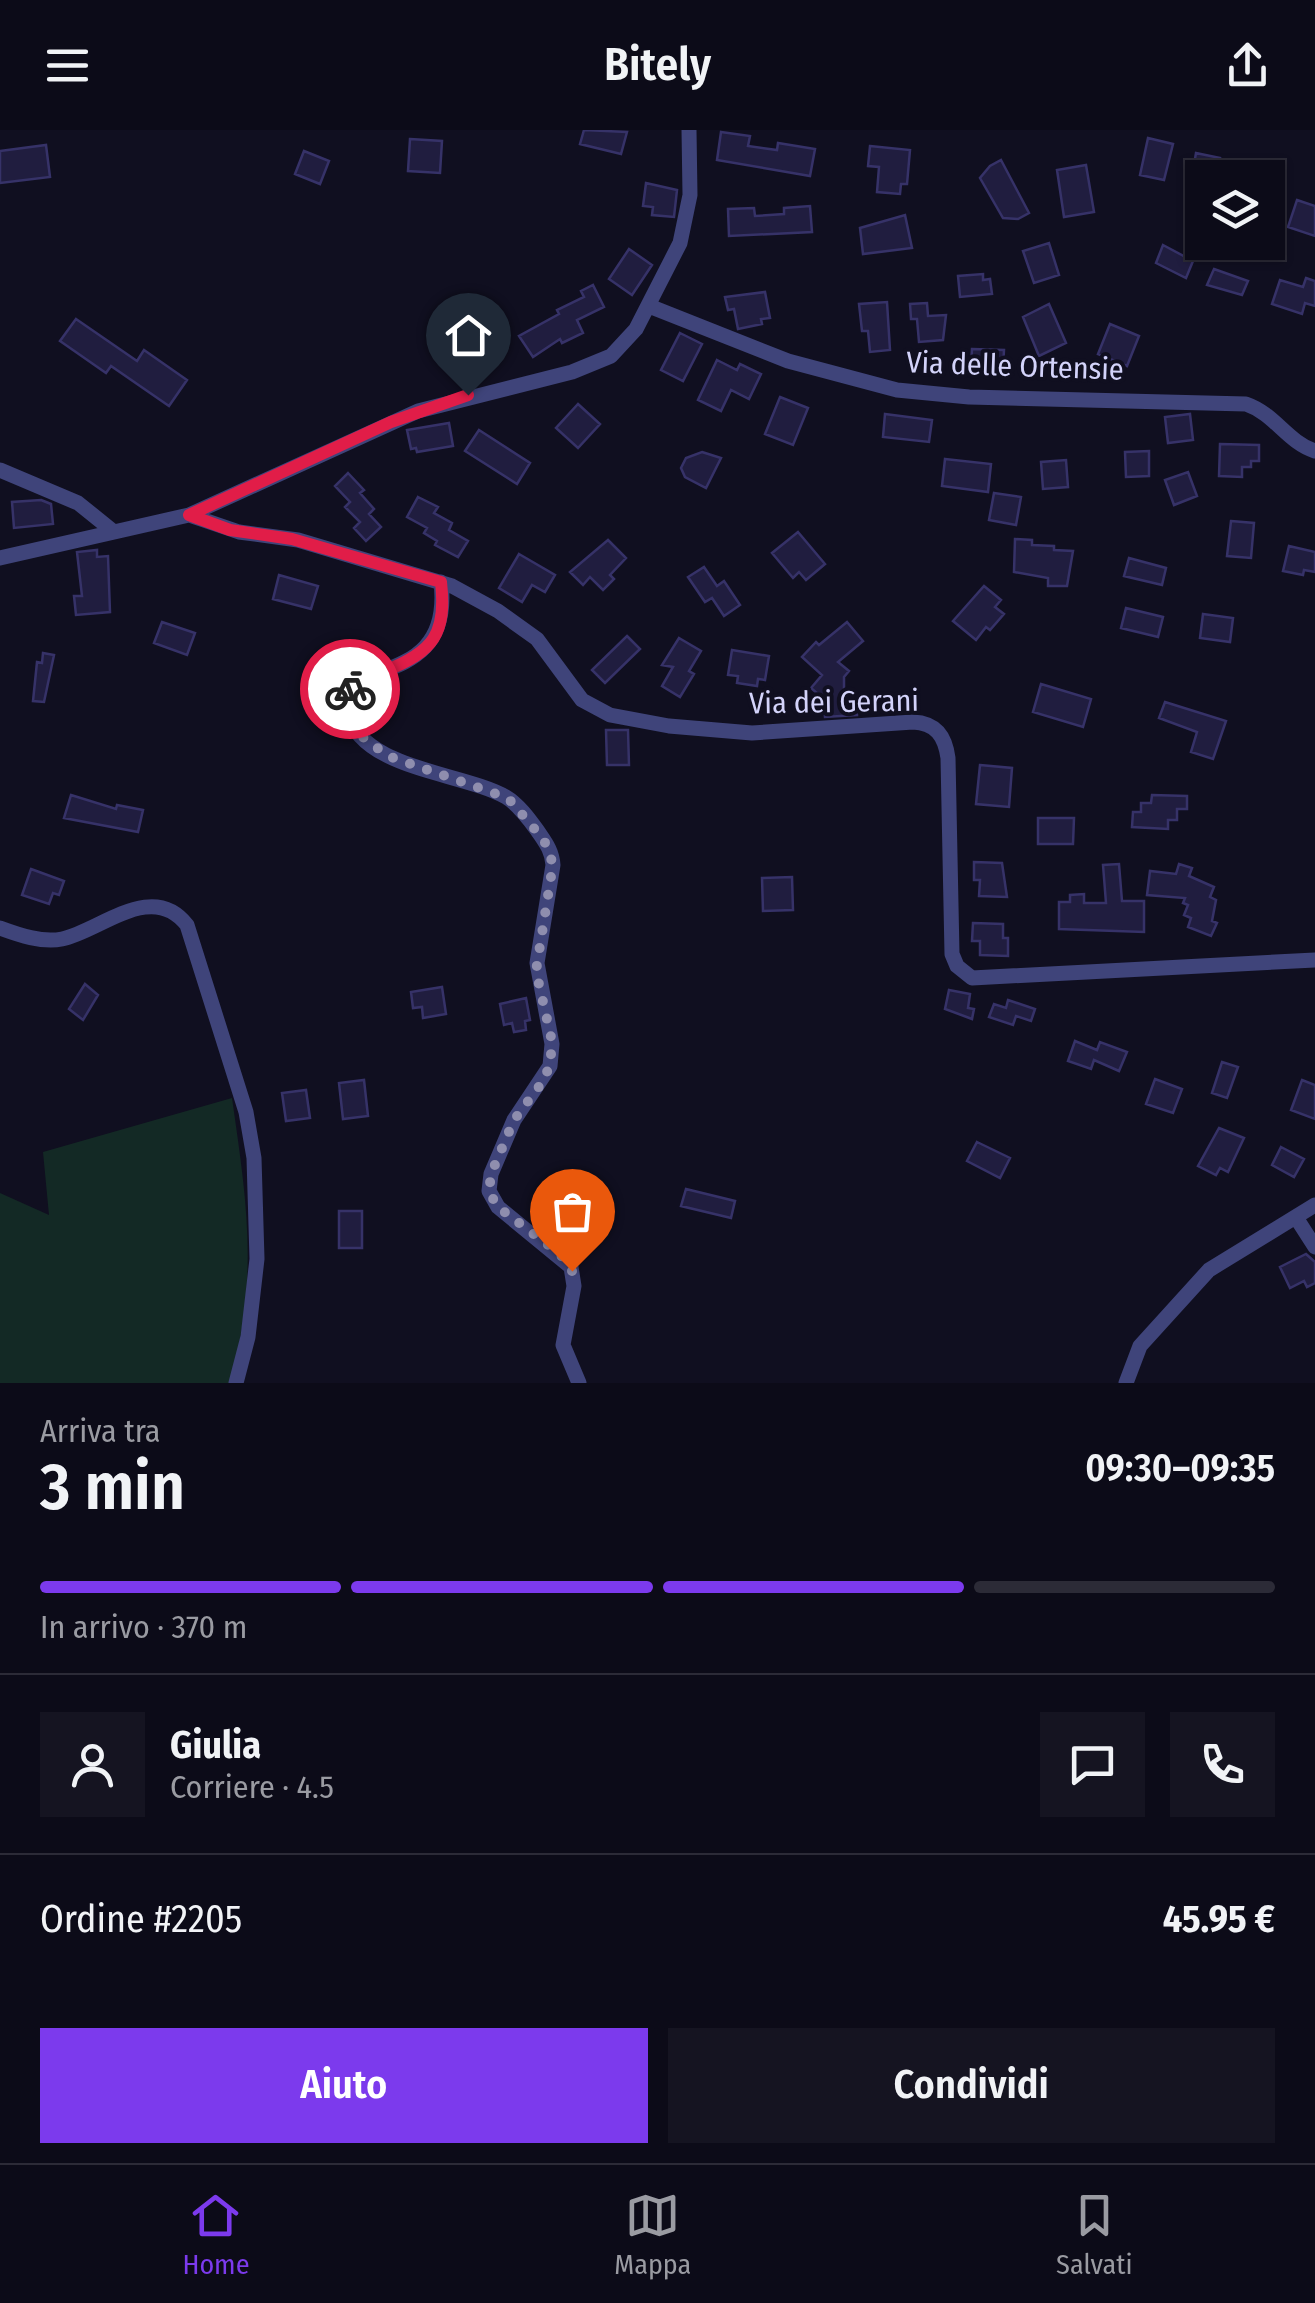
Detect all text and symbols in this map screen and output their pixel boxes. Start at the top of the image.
icon: menu [40,38,95,93]
text: Bitely [604,38,711,92]
icon: share [1220,38,1275,93]
map controls [1185,160,1285,260]
button: layers [1185,160,1285,260]
pin [426,293,511,396]
icon: home [441,308,496,363]
street label: Via delle Ortensie [906,344,1124,388]
courier [300,639,400,739]
icon: bike [323,662,378,717]
street label: Via dei Gerani [749,683,919,721]
pin [530,1169,615,1272]
icon: bag [545,1184,600,1239]
text: Arriva tra [40,1412,161,1450]
text: 09:30–09:35 [1085,1445,1275,1491]
text: 3 min [40,1448,185,1526]
text: In arrivo · 370 m [40,1608,247,1646]
button: person [40,1712,145,1817]
button: chat [1040,1712,1145,1817]
button: phone [1170,1712,1275,1817]
text: Giulia [170,1722,261,1768]
text: Corriere · 4.5 [170,1768,334,1806]
text: Ordine #2205 [40,1896,242,1942]
text: 45.95 € [1163,1896,1275,1942]
button: Aiuto [40,2028,648,2143]
button: Condividi [668,2028,1275,2143]
tab: Home [182,2188,249,2281]
tab: Mappa [614,2188,691,2281]
tab: Salvati [1056,2188,1133,2281]

